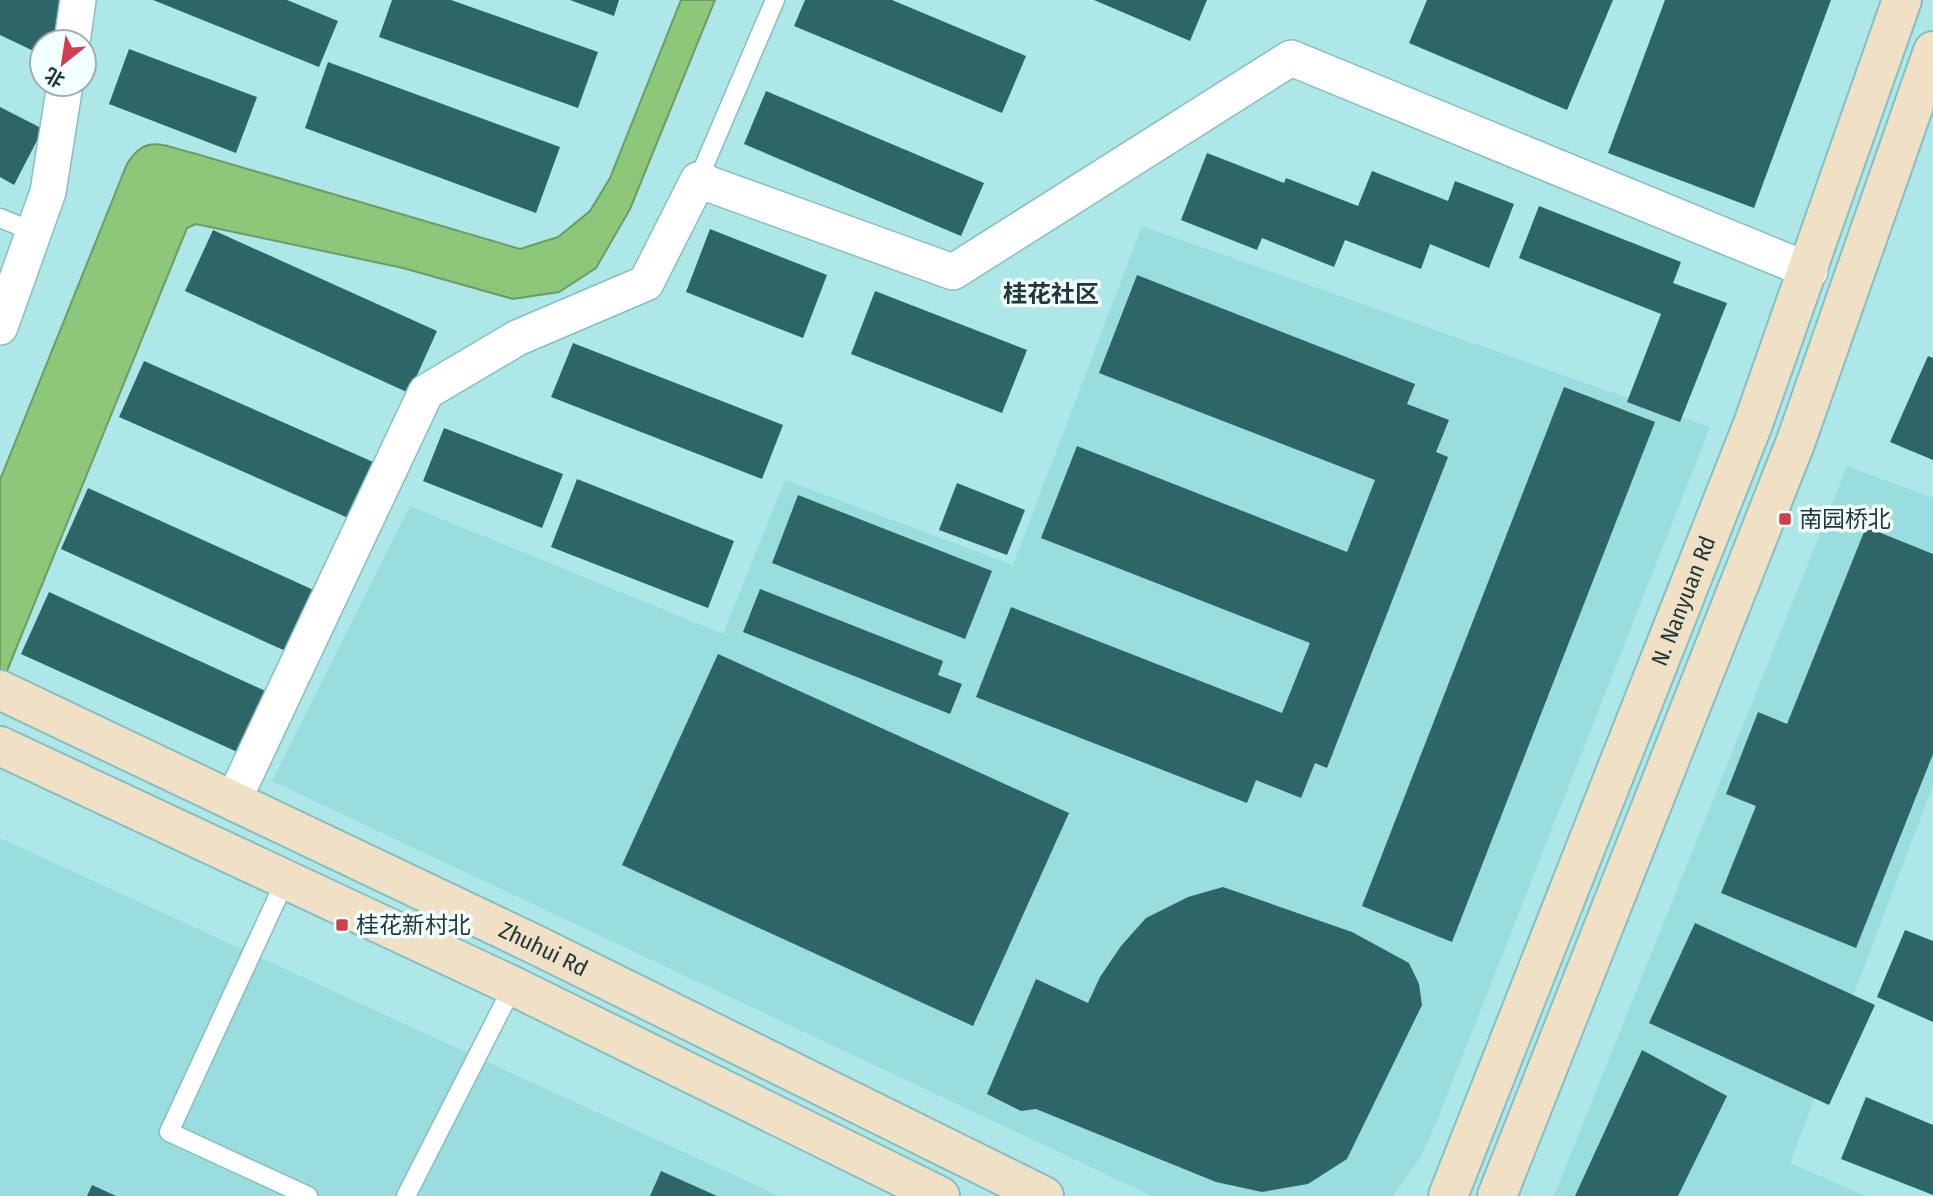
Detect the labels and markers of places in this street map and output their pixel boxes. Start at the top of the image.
place label: 南园桥北 [1799,505,1891,533]
marker: 南园桥北 [1777,511,1793,527]
place label: 桂花新村北 [356,911,471,939]
marker: 桂花新村北 [334,917,350,933]

